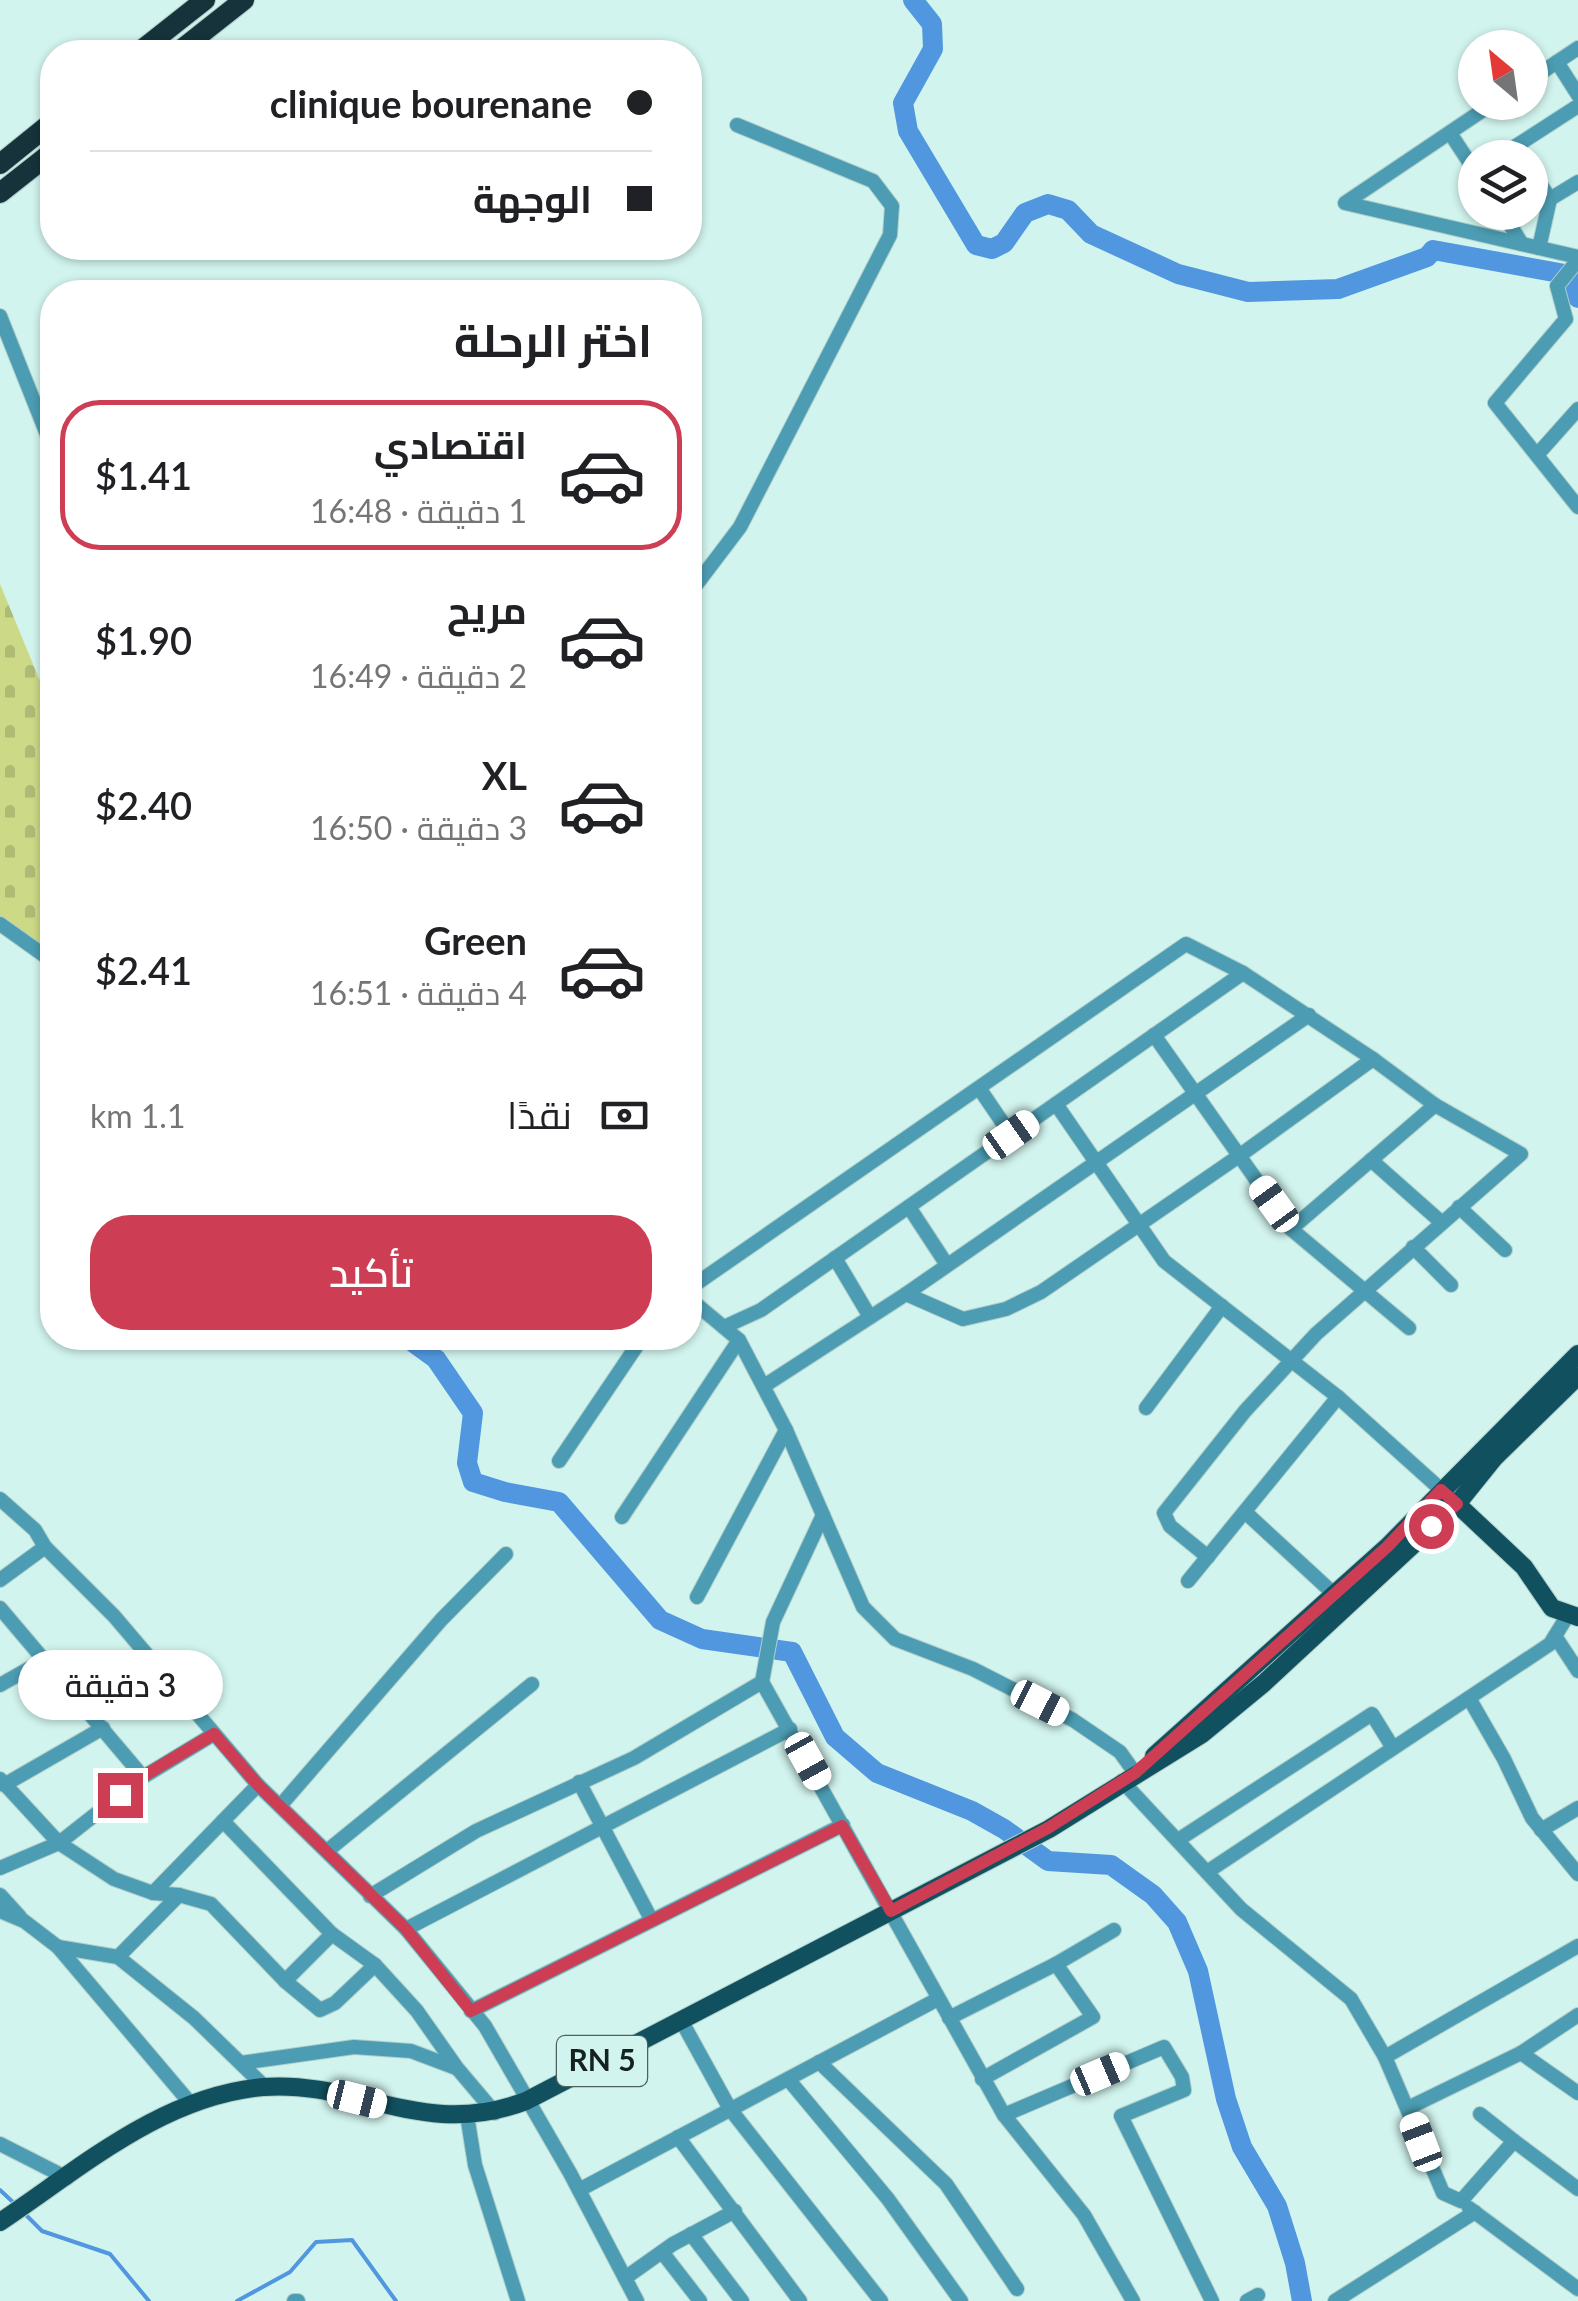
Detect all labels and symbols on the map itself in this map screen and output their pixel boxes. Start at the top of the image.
north arrow [1458,30,1548,120]
car [978,1106,1044,1164]
car [1244,1171,1304,1237]
route start [1409,1504,1454,1549]
callout: 3 دقيقة [18,1650,222,1720]
car [1006,1676,1074,1730]
car [780,1727,836,1795]
route end [98,1773,143,1818]
road number: RN 5 [557,2036,647,2086]
car [1067,2048,1133,2100]
car [324,2077,390,2121]
car [1396,2109,1446,2175]

